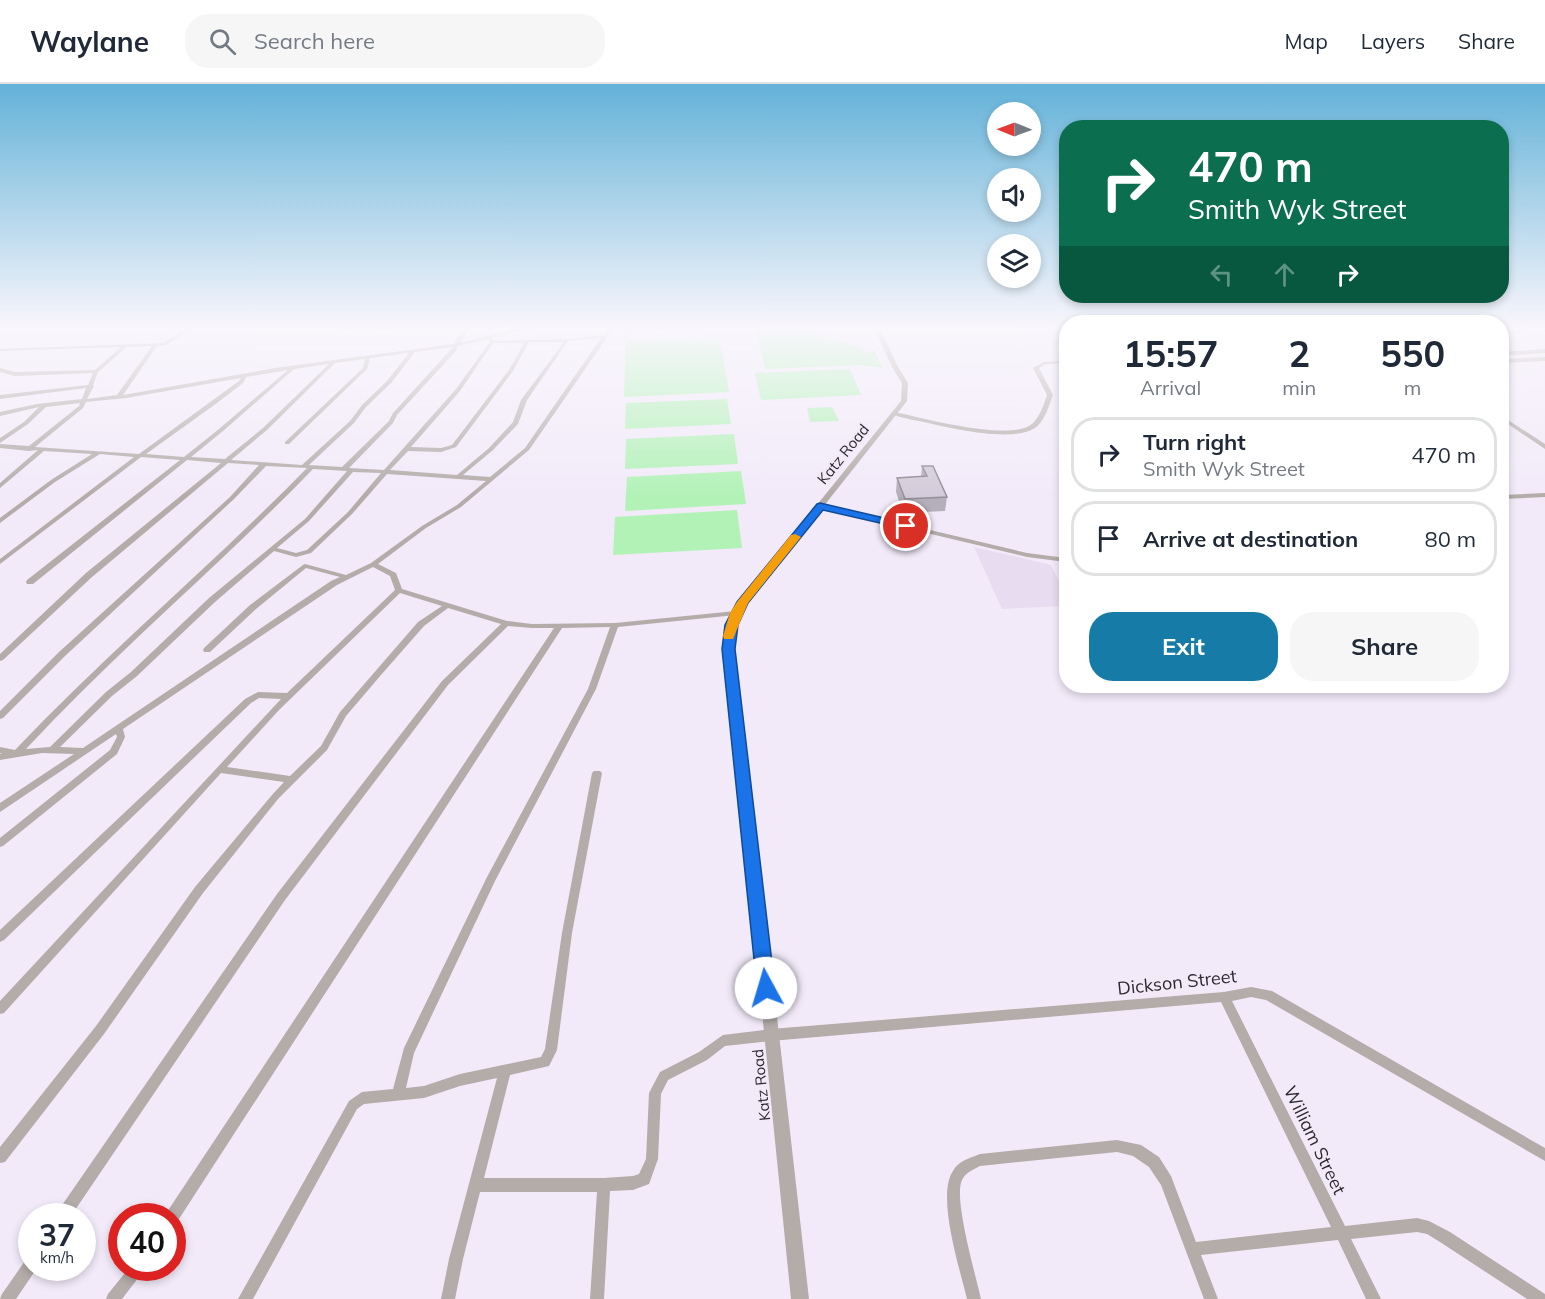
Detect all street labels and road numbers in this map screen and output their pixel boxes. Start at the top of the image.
street label: Katz Road [813,420,873,488]
street label: Dickson Street [1116,964,1238,1000]
street label: Katz Road [748,1048,774,1122]
street label: William Street [1279,1082,1351,1198]

